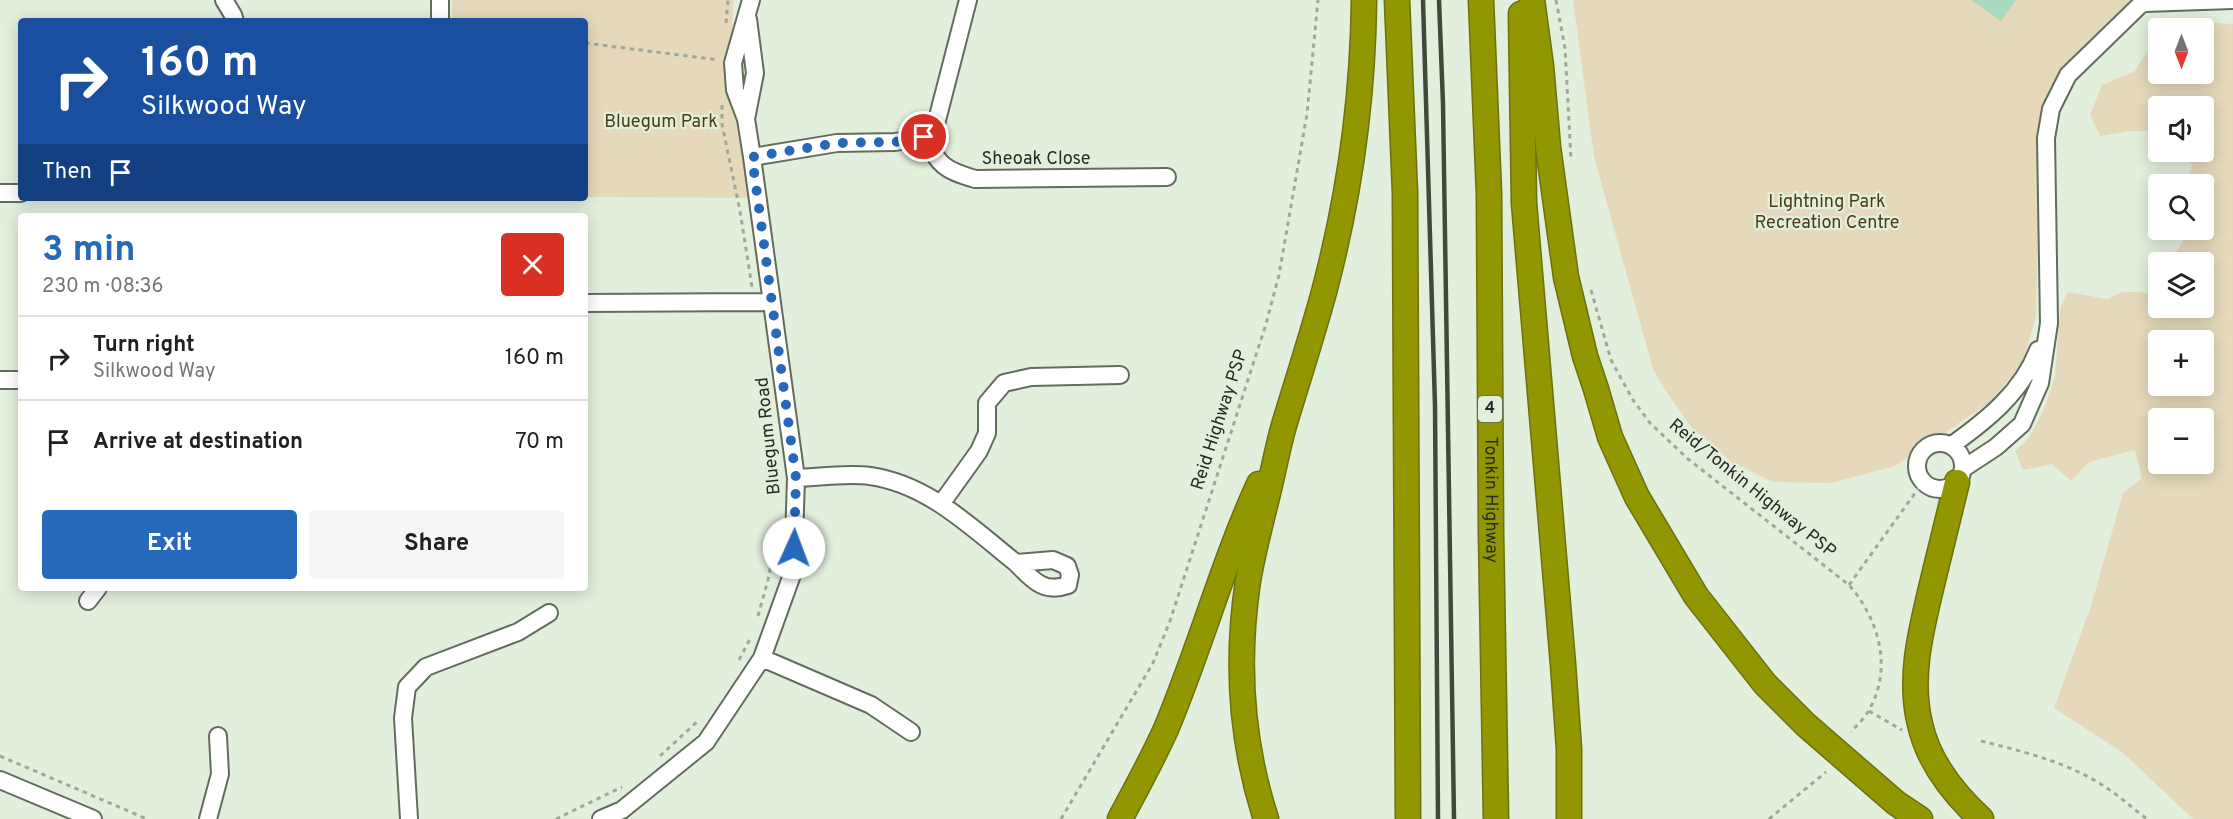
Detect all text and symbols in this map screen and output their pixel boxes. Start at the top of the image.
north arrow [2148,18,2214,84]
map controls [2148,18,2214,474]
text: 160 m [141,38,259,91]
icon: right [42,42,120,120]
text: Silkwood Way [141,90,306,124]
button: sound [2148,96,2214,162]
park label: Bluegum Park [604,111,718,134]
pin [898,111,949,162]
icon: arrive [907,120,940,153]
street label: Sheoak Close [982,148,1090,171]
icon: arrive [104,156,137,189]
text: Then [42,159,92,186]
button: search [2148,174,2214,240]
park label: Lightning Park Recreation Centre [1754,191,1900,235]
text: 3 min [42,228,136,274]
button: close [501,233,564,296]
button: layers [2148,252,2214,318]
text: 230 m · 08:36 [42,274,164,300]
button: + [2148,330,2214,396]
text: Turn right [93,332,195,359]
icon: right [42,342,75,375]
text: 160 m [505,345,564,372]
street label: Reid Highway PSP [1186,347,1254,493]
text: Silkwood Way [93,359,216,385]
street label: Bluegum Road [751,376,787,496]
road number: 4 [1478,396,1502,422]
button: − [2148,408,2214,474]
street label: Reid/Tonkin Highway PSP [1664,414,1840,564]
icon: arrive [42,426,75,459]
text: Arrive at destination [93,429,303,456]
text: 70 m [515,429,564,456]
street label: Tonkin Highway [1479,437,1503,563]
button: Exit [42,510,297,579]
button: Share [309,510,564,579]
position arrow [762,516,826,580]

